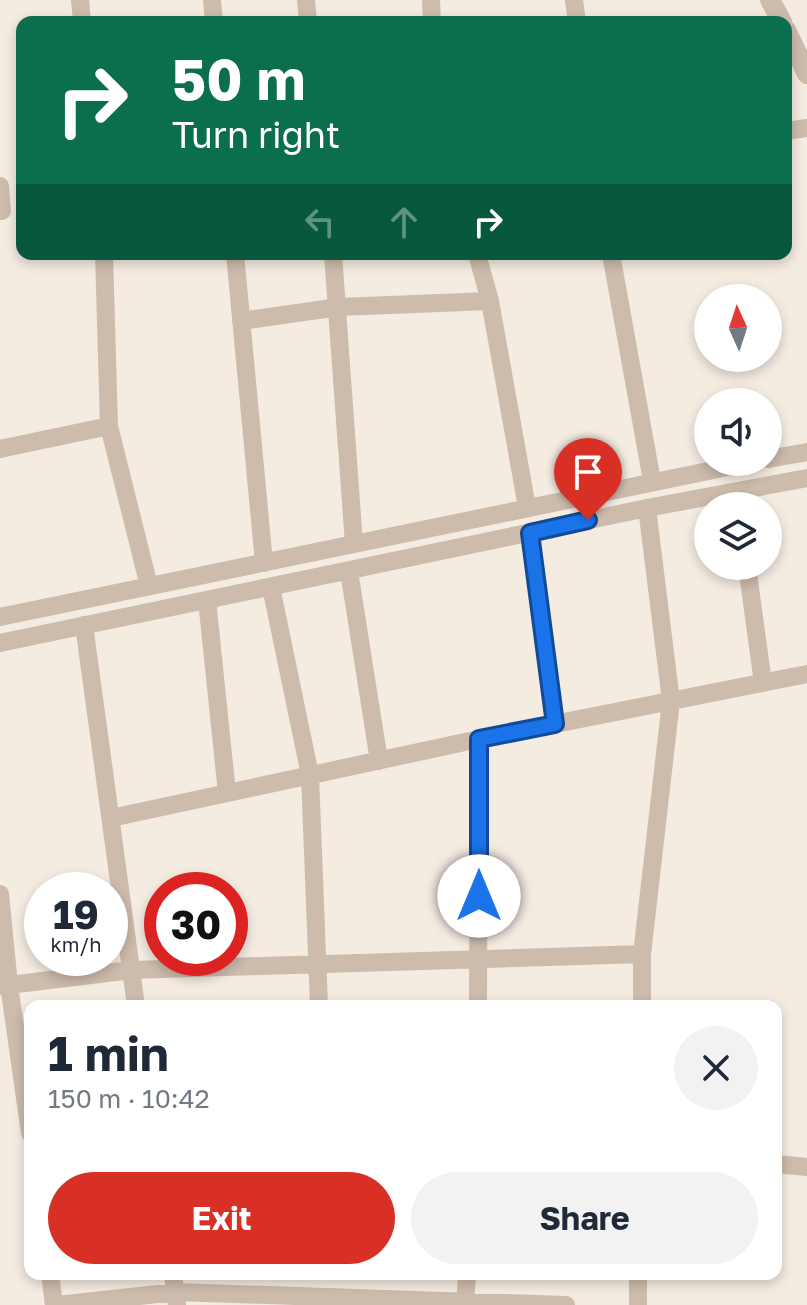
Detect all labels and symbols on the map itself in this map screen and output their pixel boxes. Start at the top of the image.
north arrow [694,284,782,372]
pin [554,438,622,520]
position arrow [437,854,521,938]
speed limit sign: 30 [144,872,248,976]

